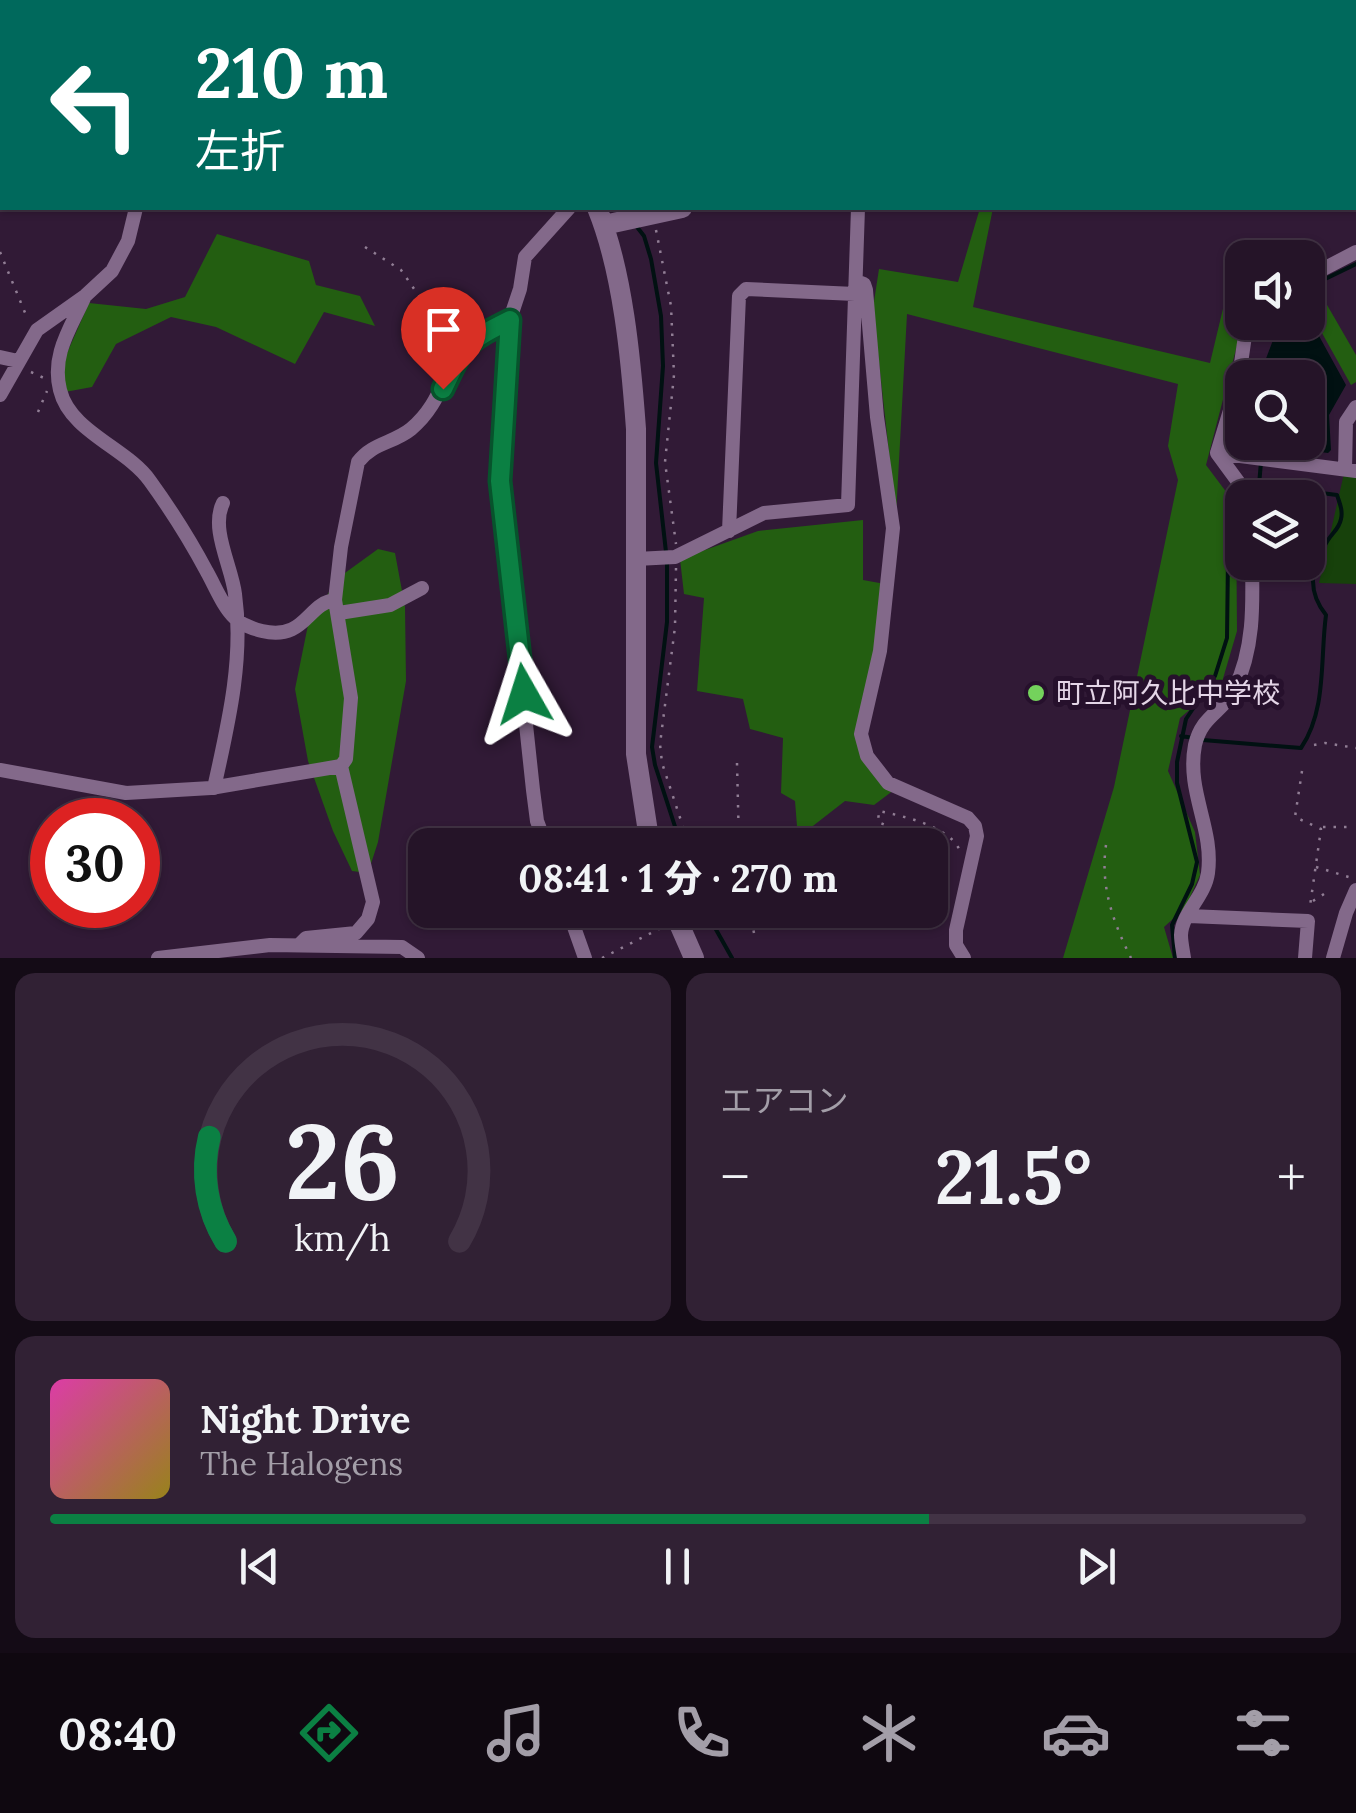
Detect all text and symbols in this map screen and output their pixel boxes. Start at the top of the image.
text: 210 m [195,28,388,117]
icon: left [30,40,160,170]
text: 左折 [195,122,285,179]
map controls [1225,240,1325,580]
button: sound [1225,240,1325,340]
pin [401,287,486,390]
icon: arrive [416,302,471,357]
button: search [1225,360,1325,460]
button: layers [1225,480,1325,580]
position arrow [472,642,576,746]
place label: 町立阿久比中学校 [1056,675,1280,711]
marker: 町立阿久比中学校 [1025,682,1047,704]
speed limit sign: 30 [30,798,160,928]
text: 08:41 · 1 分 · 270 m [518,854,838,902]
text: エアコン [721,1080,849,1121]
text: 26 [285,1094,400,1227]
text: 21.5° [935,1129,1092,1225]
text: − [721,1142,750,1212]
text: + [1277,1142,1306,1212]
text: km/h [294,1215,391,1261]
text: Night Drive [200,1395,411,1443]
text: The Halogens [200,1443,403,1484]
icon: previous [232,1539,287,1594]
icon: pause [650,1539,705,1594]
icon: next [1069,1539,1124,1594]
icon: directions [294,1698,364,1768]
icon: music [481,1698,551,1768]
icon: phone [667,1698,737,1768]
icon: climate [854,1698,924,1768]
icon: car [1041,1698,1111,1768]
icon: filters [1228,1698,1298,1768]
text: 08:40 [58,1705,177,1762]

